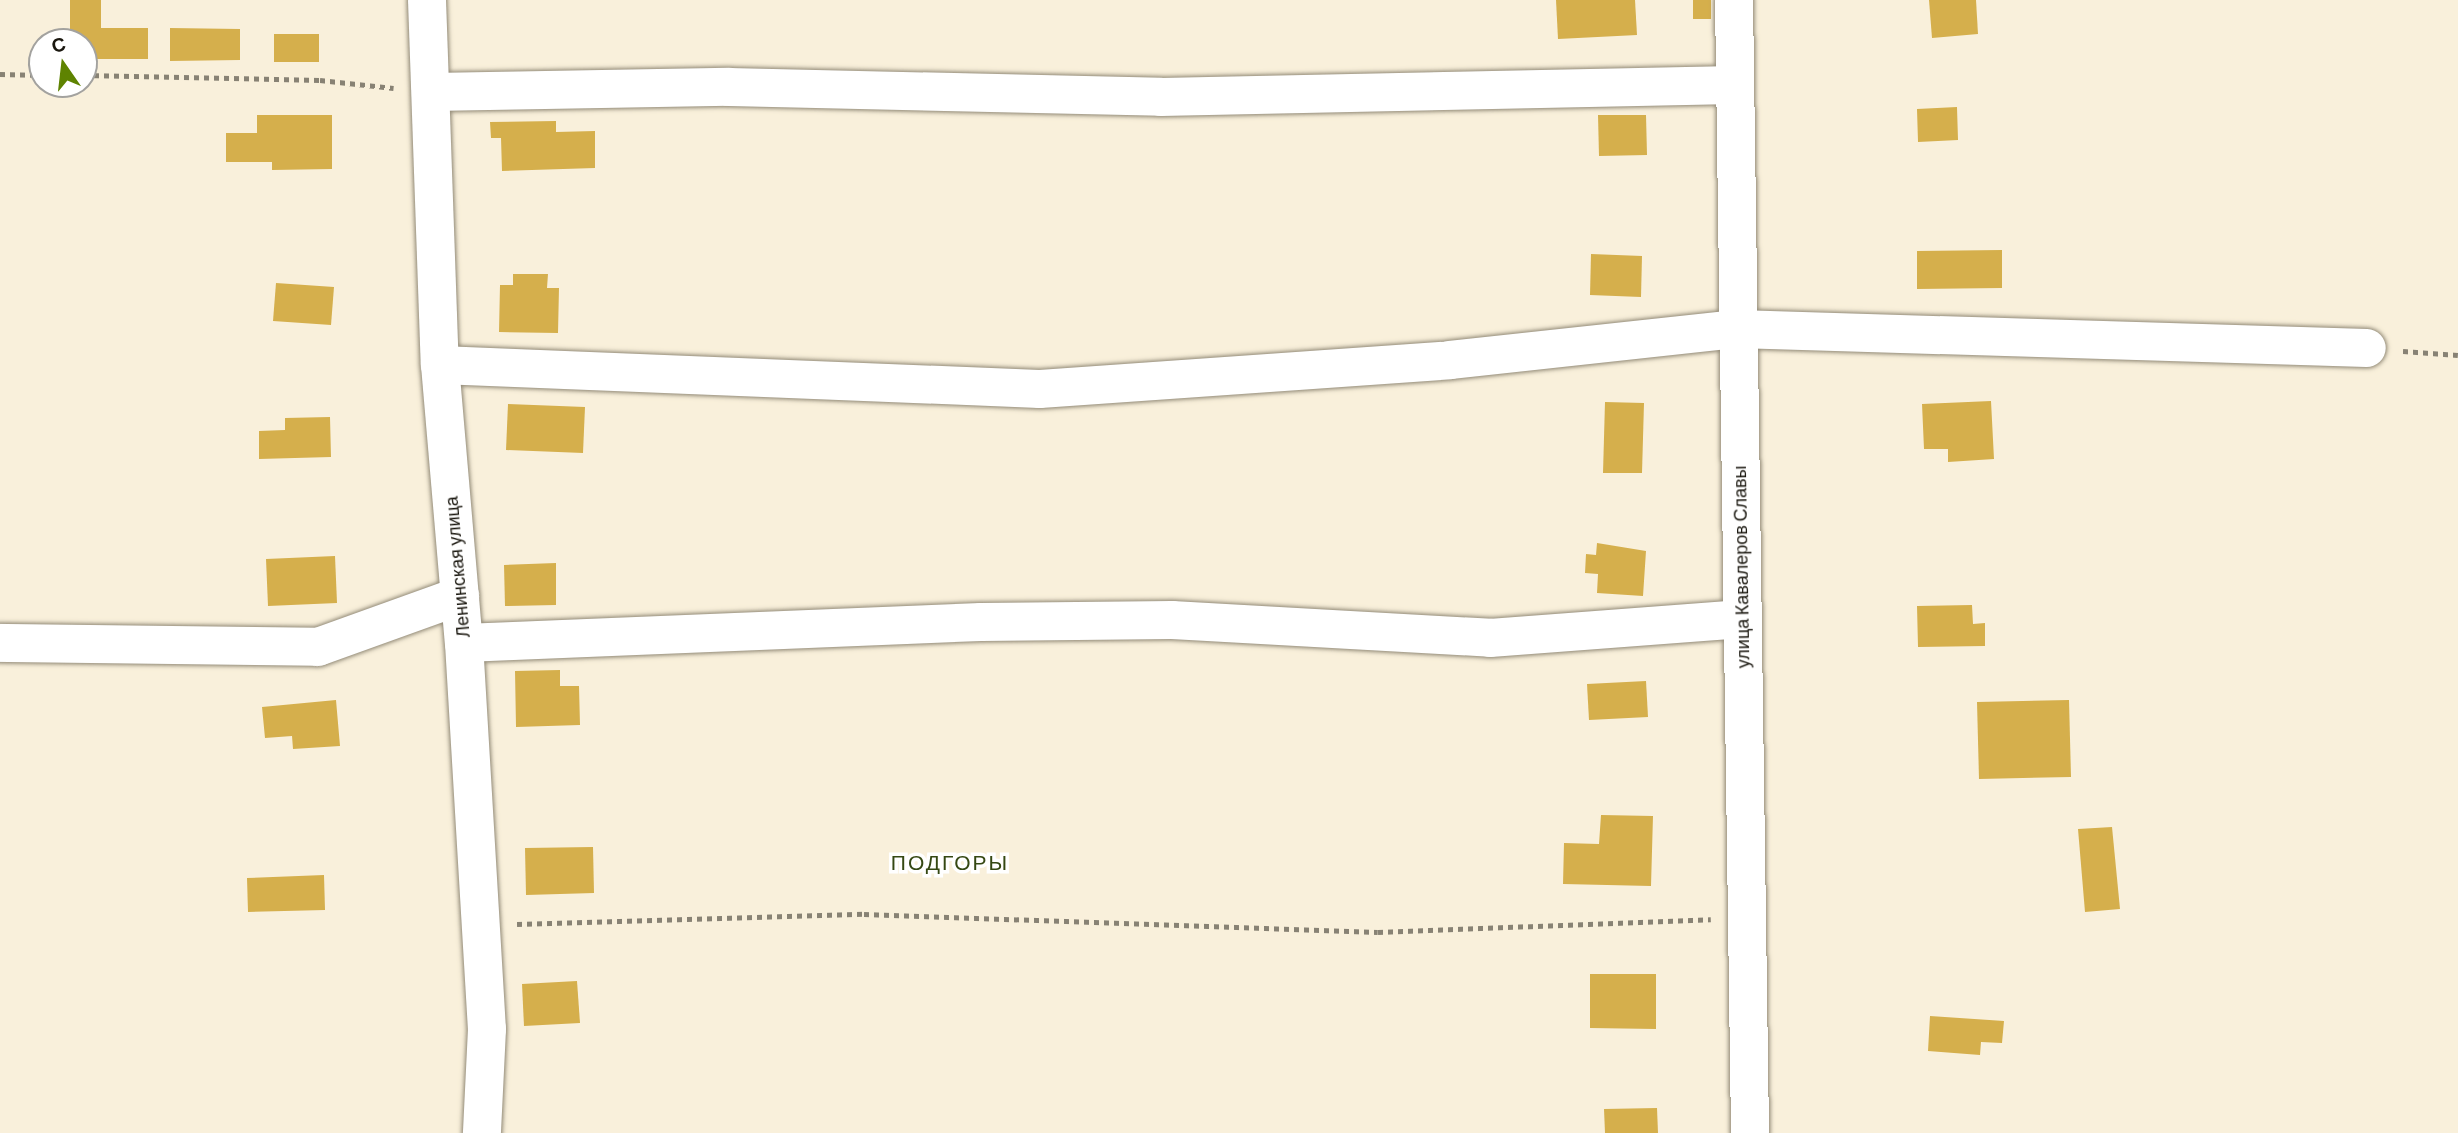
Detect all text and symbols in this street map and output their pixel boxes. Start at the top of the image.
north arrow [28,28,98,98]
text: С [49,31,68,57]
street label: улица Кавалеров Славы [1728,465,1754,669]
street label: Ленинская улица [440,495,474,639]
district label: ПОДГОРЫ [892,849,1008,875]

